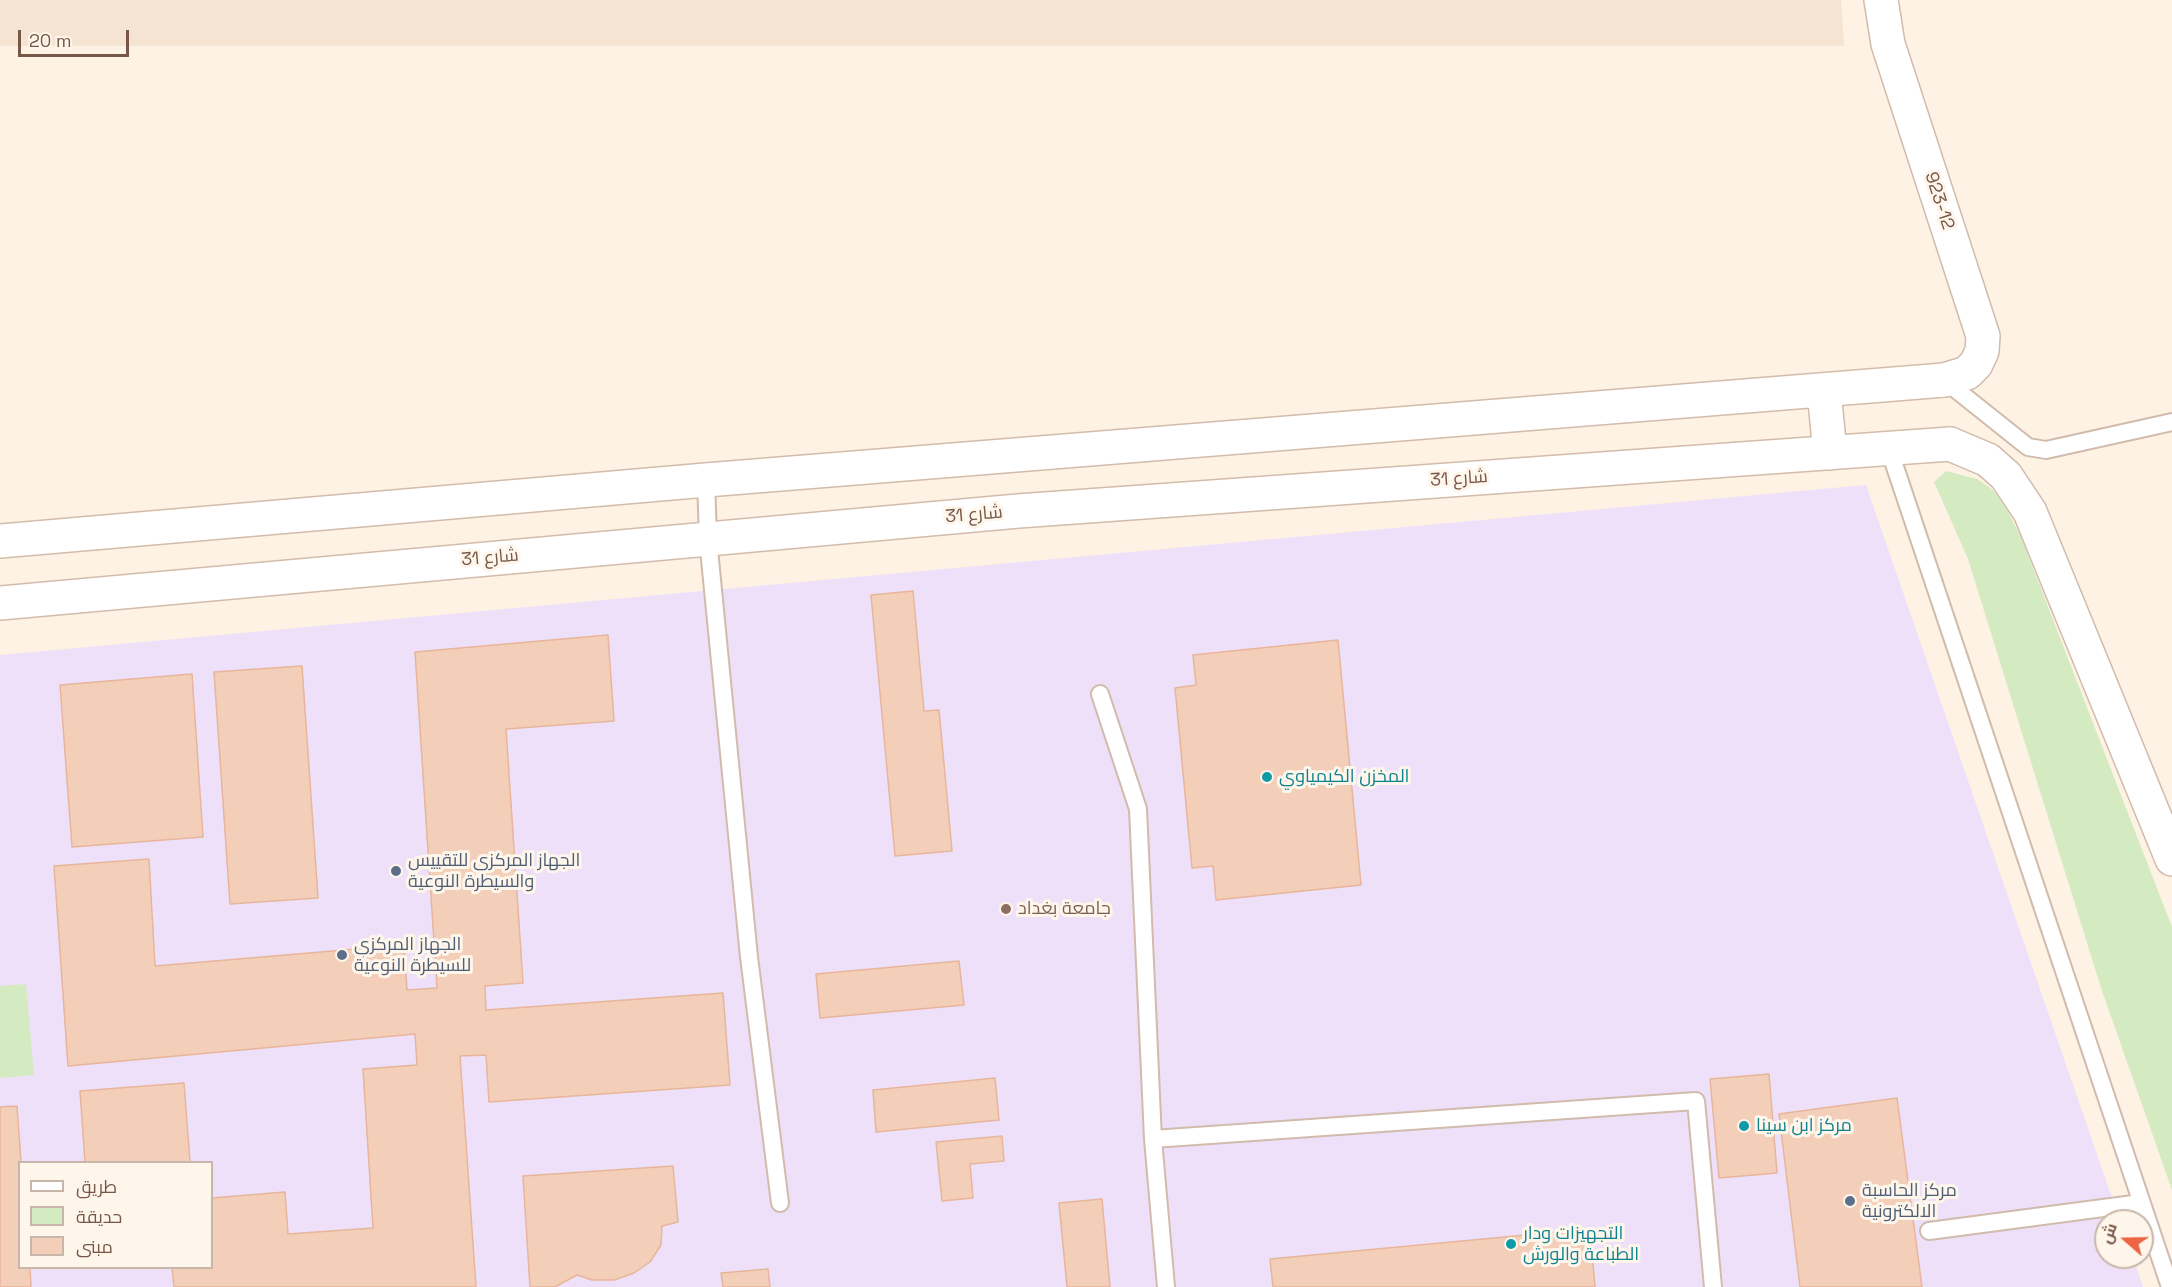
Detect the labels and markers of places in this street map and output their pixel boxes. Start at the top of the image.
place label: المخزن الكيمياوي [1279,766,1409,788]
marker: المخزن الكيمياوي [1260,770,1274,784]
place label: الجهاز المركزي للتقييس والسيطرة النوعية [408,850,580,892]
marker: الجهاز المركزي للتقييس والسيطرة النوعية [389,864,403,878]
place label: جامعة بغداد [1018,898,1111,920]
marker: جامعة بغداد [999,902,1013,916]
place label: الجهاز المركزي للسيطرة النوعية [354,934,471,976]
marker: الجهاز المركزي للسيطرة النوعية [335,948,349,962]
place label: مركز ابن سينا [1756,1115,1852,1137]
marker: مركز ابن سينا [1737,1119,1751,1133]
place label: مركز الحاسبة الالكترونية [1862,1180,1957,1222]
marker: مركز الحاسبة الالكترونية [1843,1194,1857,1208]
place label: التجهيزات ودار الطباعة والورش [1523,1223,1639,1266]
marker: التجهيزات ودار الطباعة والورش [1504,1237,1518,1251]

